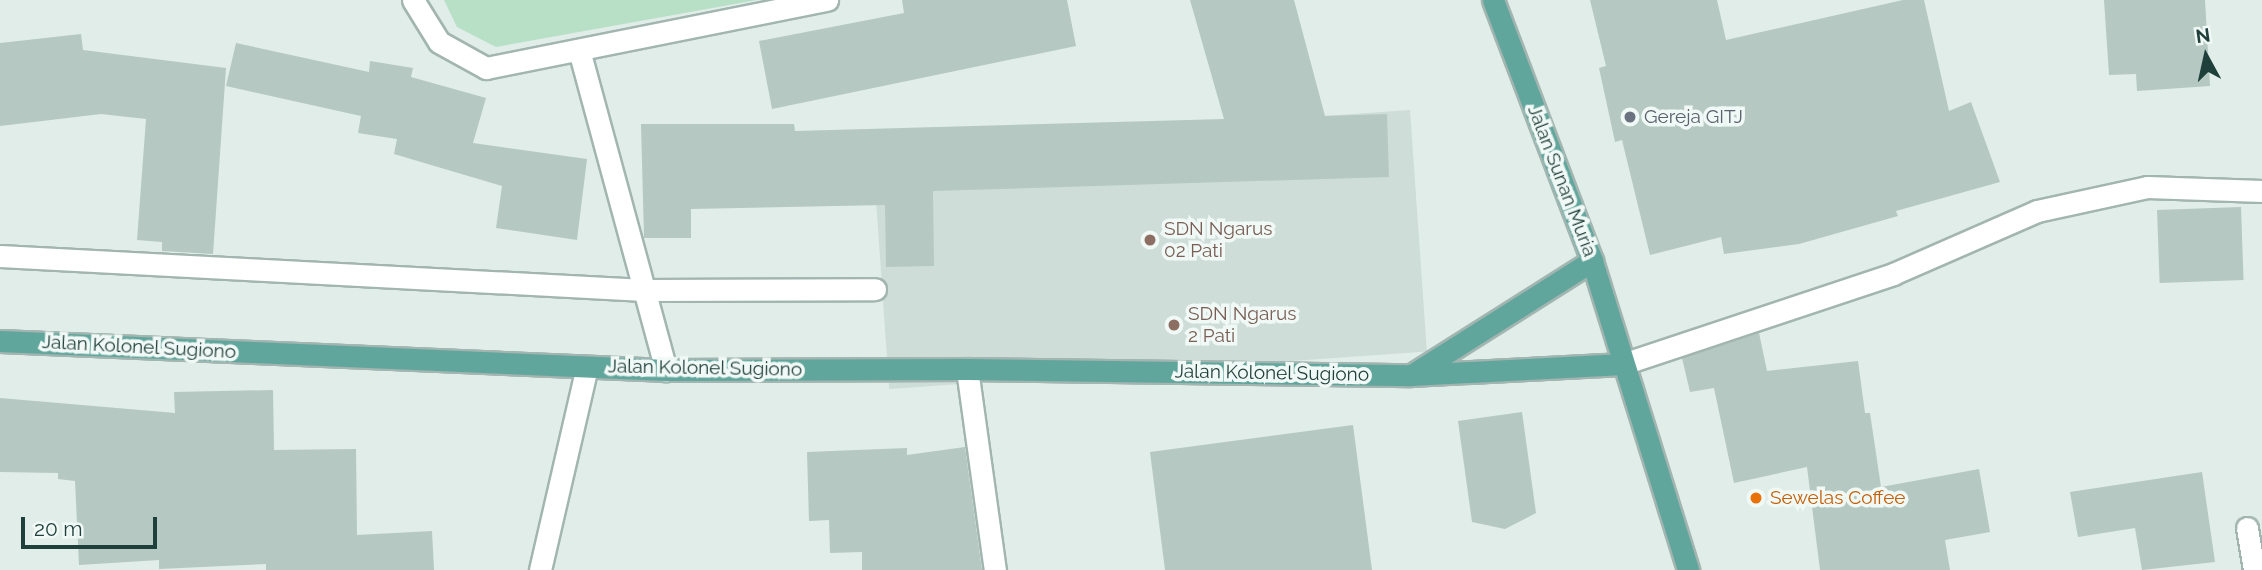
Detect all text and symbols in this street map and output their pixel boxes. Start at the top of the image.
north arrow [2171,21,2241,91]
text: N [2194,23,2212,47]
street label: Jalan Sunan Muria [1523,102,1601,260]
place label: Gereja GITJ [1644,106,1743,128]
marker: Gereja GITJ [1622,109,1638,125]
place label: SDN Ngarus 02 Pati [1164,218,1272,262]
marker: SDN Ngarus 02 Pati [1142,232,1158,248]
place label: SDN Ngarus 2 Pati [1188,303,1296,347]
marker: SDN Ngarus 2 Pati [1166,317,1182,333]
street label: Jalan Kolonel Sugiono [41,331,237,363]
street label: Jalan Kolonel Sugiono [607,355,803,381]
street label: Jalan Kolonel Sugiono [1174,360,1370,386]
place label: Sewelas Coffee [1770,487,1905,509]
marker: Sewelas Coffee [1748,490,1764,506]
scale bar [24,504,161,548]
text: 20 m [34,516,82,541]

